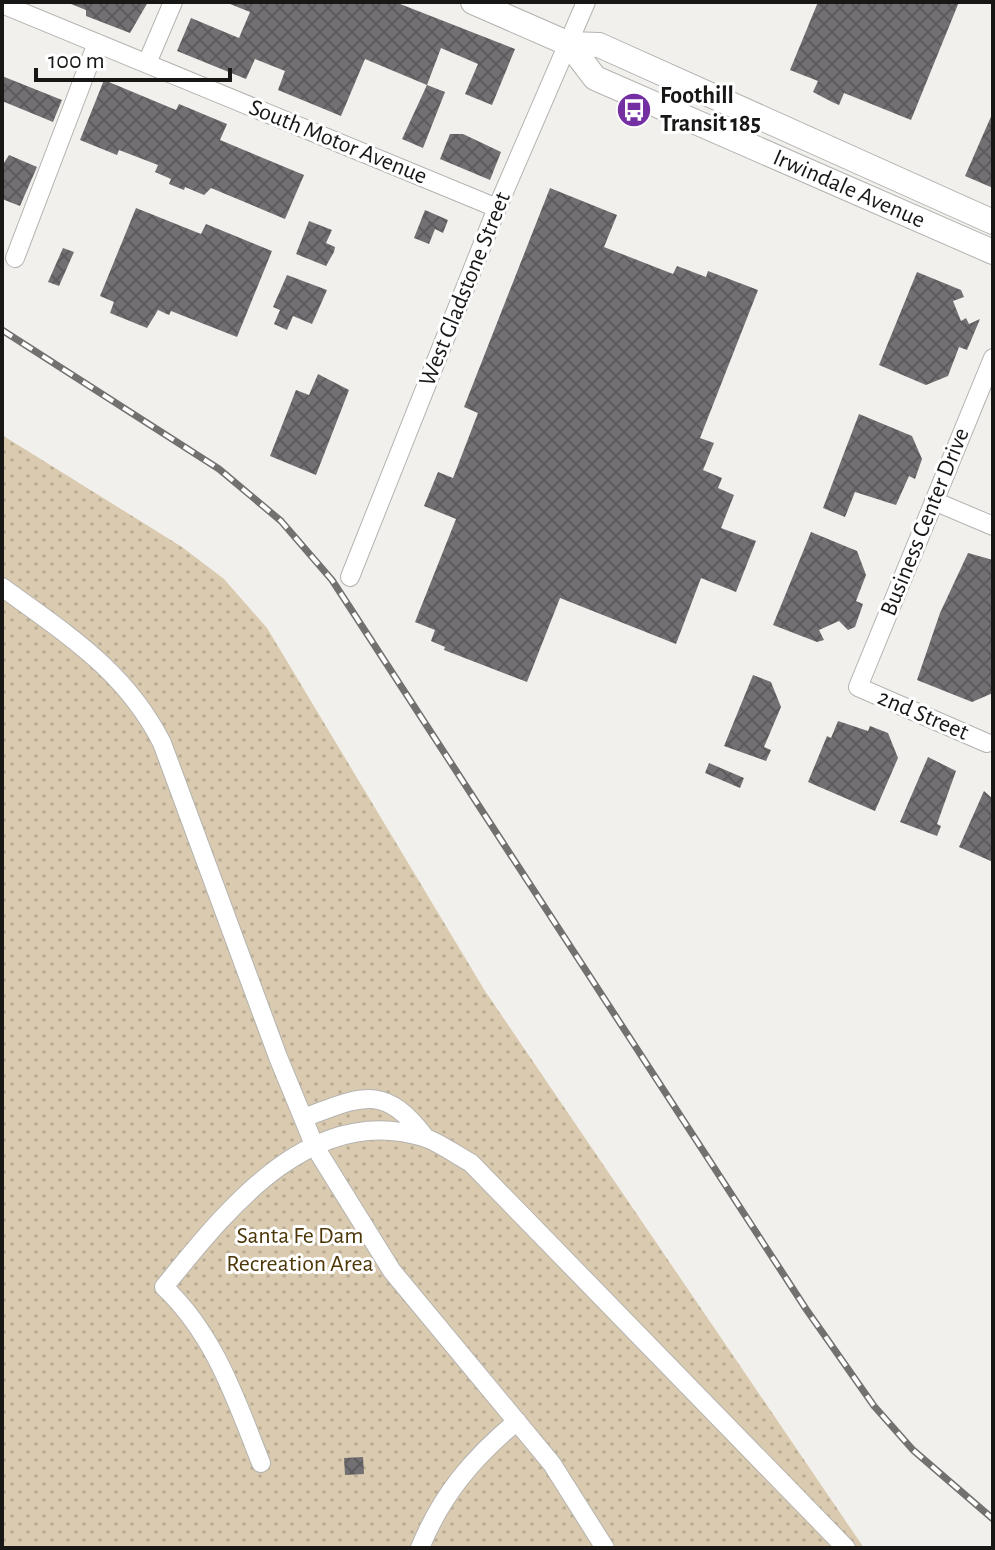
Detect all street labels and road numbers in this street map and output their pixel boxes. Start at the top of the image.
street label: South Motor Avenue [246,95,430,189]
street label: Irwindale Avenue [769,145,929,233]
street label: West Gladstone Street [415,188,515,390]
street label: Business Center Drive [876,425,974,619]
street label: 2nd Street [874,685,972,745]

